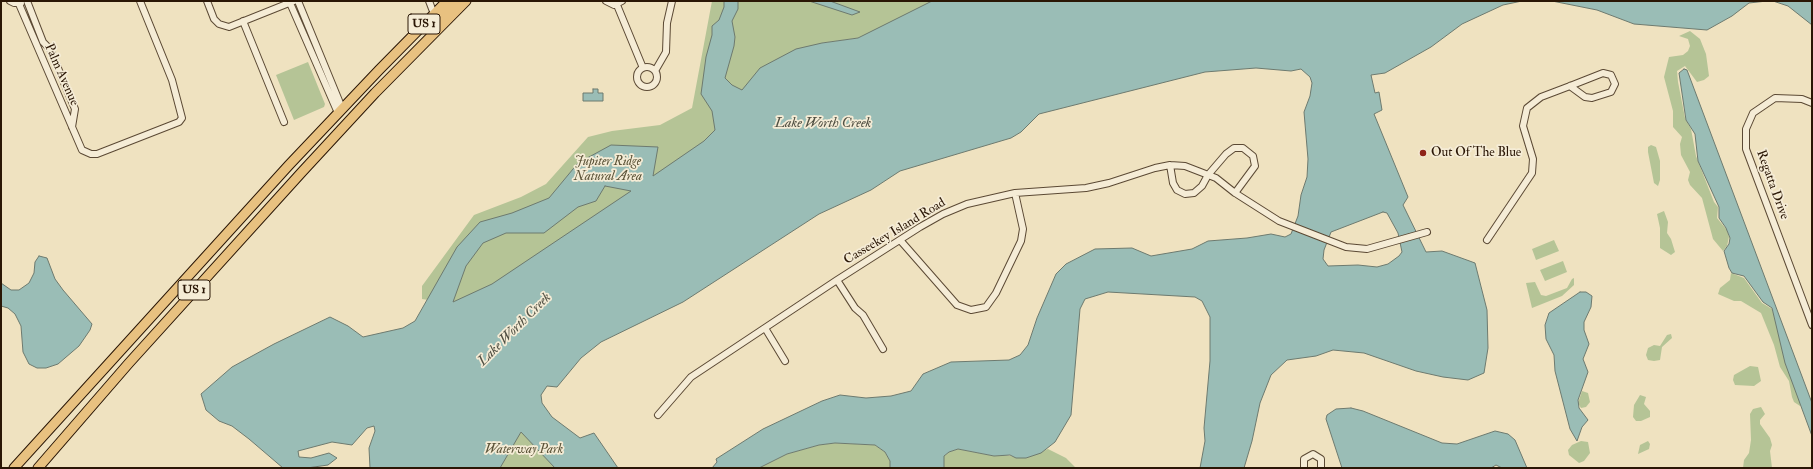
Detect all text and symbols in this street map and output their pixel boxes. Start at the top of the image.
road number: US 1 [408,14,440,34]
street label: Palm Avenue [40,41,82,109]
water label: Lake Worth Creek [775,116,871,132]
place label: Out Of The Blue [1431,145,1521,161]
marker: Out Of The Blue [1418,148,1428,158]
street label: Regatta Drive [1752,148,1792,222]
park label: Jupiter Ridge Natural Area [574,154,642,185]
street label: Casseekey Island Road [841,195,949,269]
road number: US 1 [178,280,210,300]
water label: Lake Worth Creek [475,290,555,370]
park label: Waterway Park [485,442,563,458]

